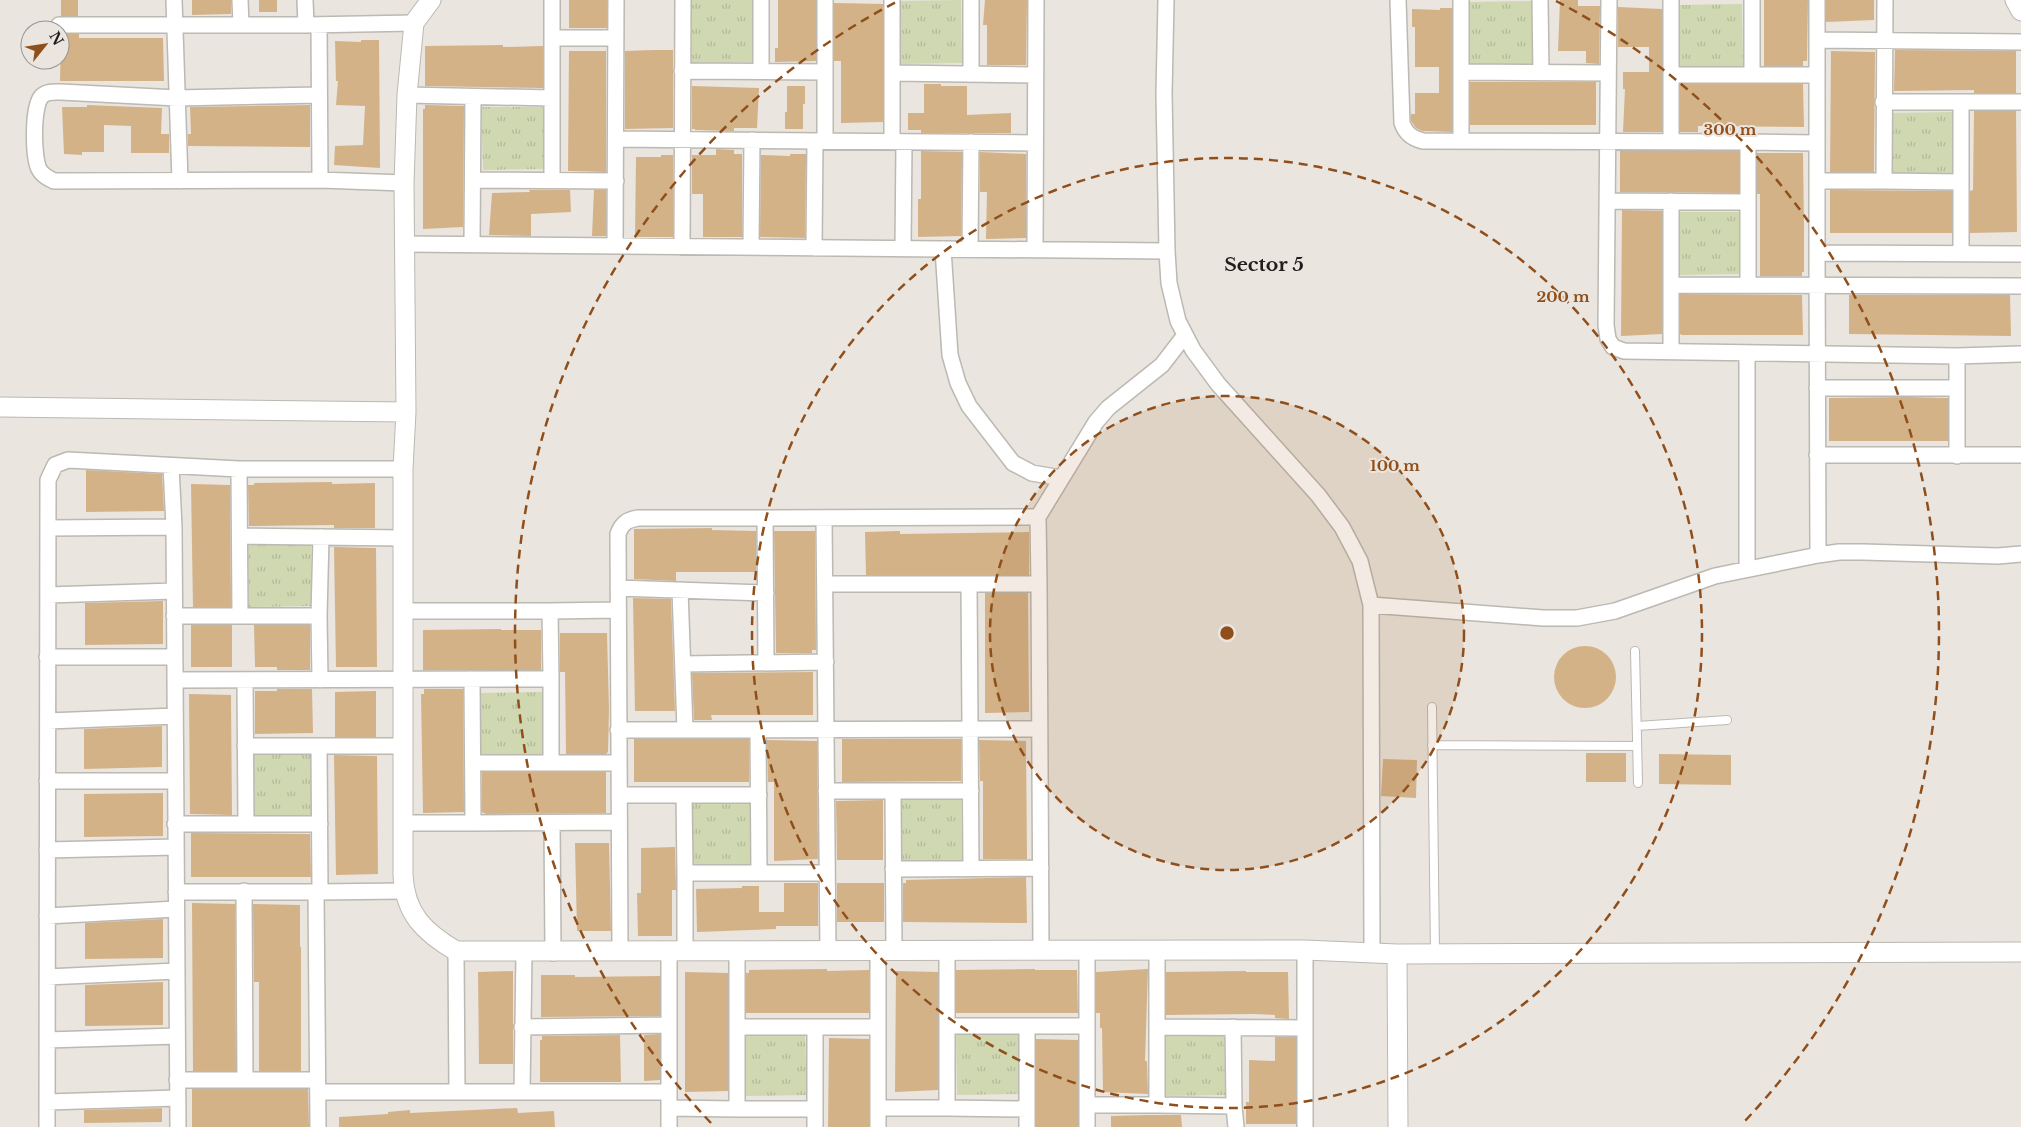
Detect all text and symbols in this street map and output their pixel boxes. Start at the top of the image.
north arrow [20,20,70,70]
text: N [45,28,67,49]
text: 300 m [1704,120,1757,139]
district label: Sector 5 [1224,253,1304,276]
text: 200 m [1537,287,1590,306]
text: 100 m [1370,456,1420,475]
centre of rings [1218,624,1236,642]

